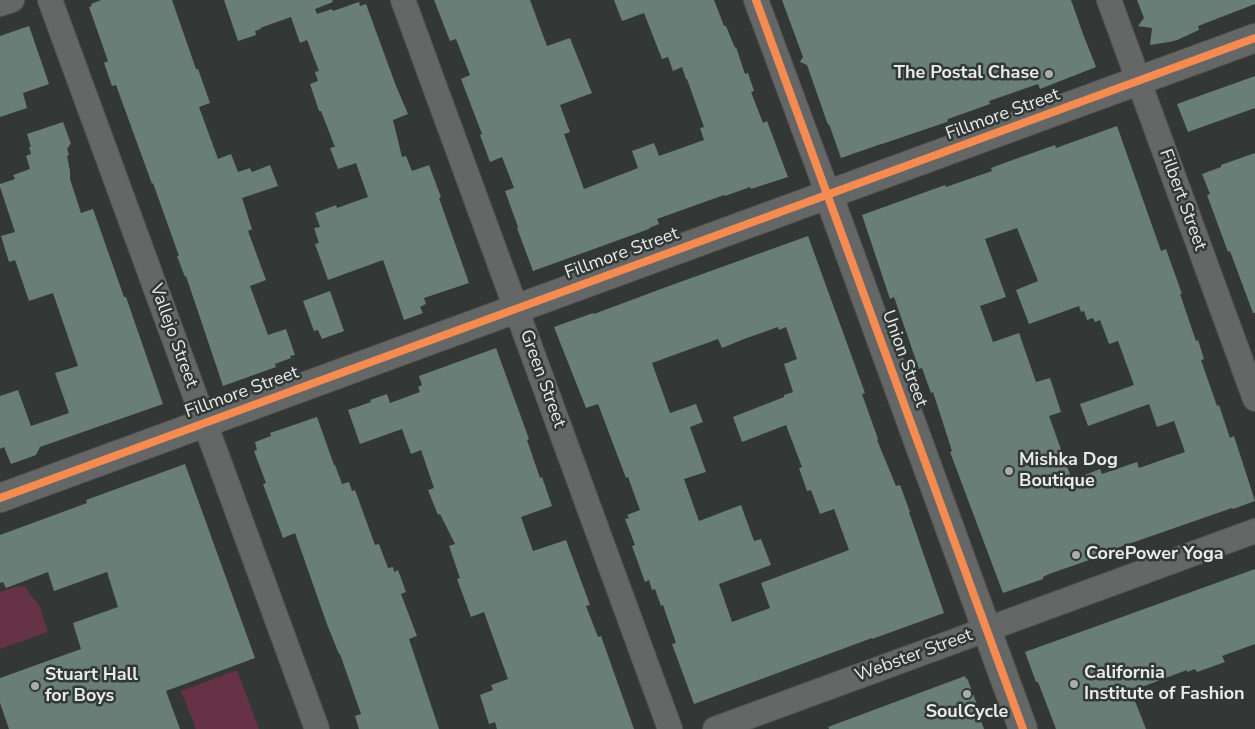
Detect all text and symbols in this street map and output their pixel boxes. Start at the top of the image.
place label: The Postal Chase [894,63,1039,85]
marker: The Postal Chase [1043,68,1055,80]
street label: Fillmore Street [943,84,1063,146]
street label: Filbert Street [1154,146,1210,254]
street label: Fillmore Street [562,223,682,285]
street label: Vallejo Street [144,281,202,391]
street label: Union Street [876,308,932,410]
street label: Green Street [514,327,570,431]
street label: Fillmore Street [182,362,302,424]
place label: Mishka Dog Boutique [1019,450,1118,492]
marker: Mishka Dog Boutique [1003,465,1015,477]
place label: CorePower Yoga [1086,544,1224,566]
marker: CorePower Yoga [1070,549,1082,561]
street label: Webster Street [852,625,976,687]
place label: California Institute of Fashion [1084,663,1245,706]
place label: Stuart Hall for Boys [45,665,138,708]
marker: California Institute of Fashion [1068,678,1080,690]
marker: Stuart Hall for Boys [29,680,41,692]
marker: SoulCycle [961,688,973,700]
place label: SoulCycle [926,702,1008,724]

